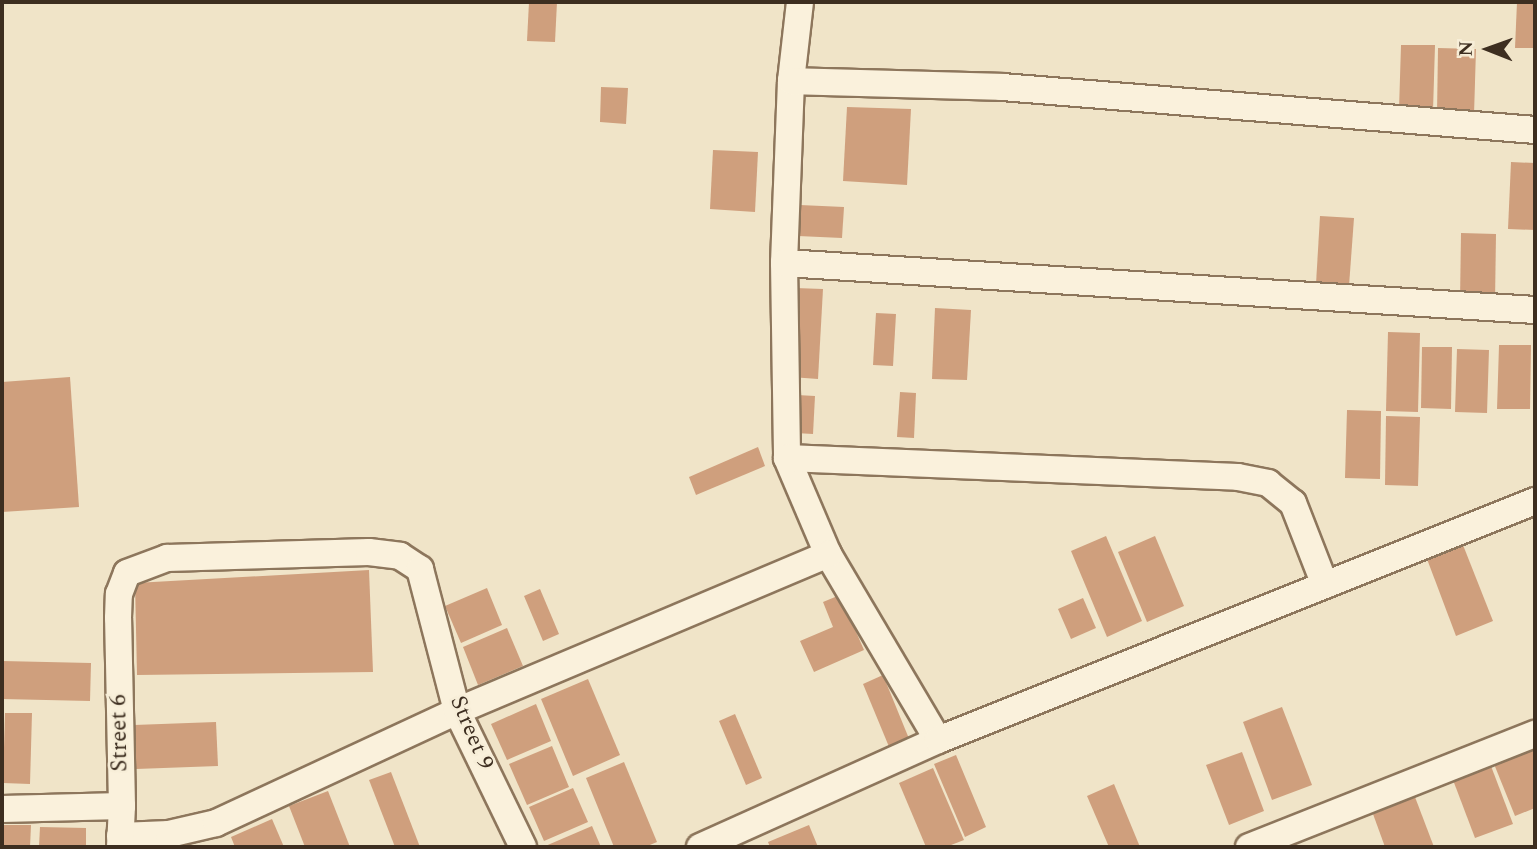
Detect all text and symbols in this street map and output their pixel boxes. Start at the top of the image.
north arrow [1453,14,1523,84]
text: N [1452,41,1481,57]
street label: Street 9 [443,692,499,774]
street label: Street 6 [106,694,134,772]

